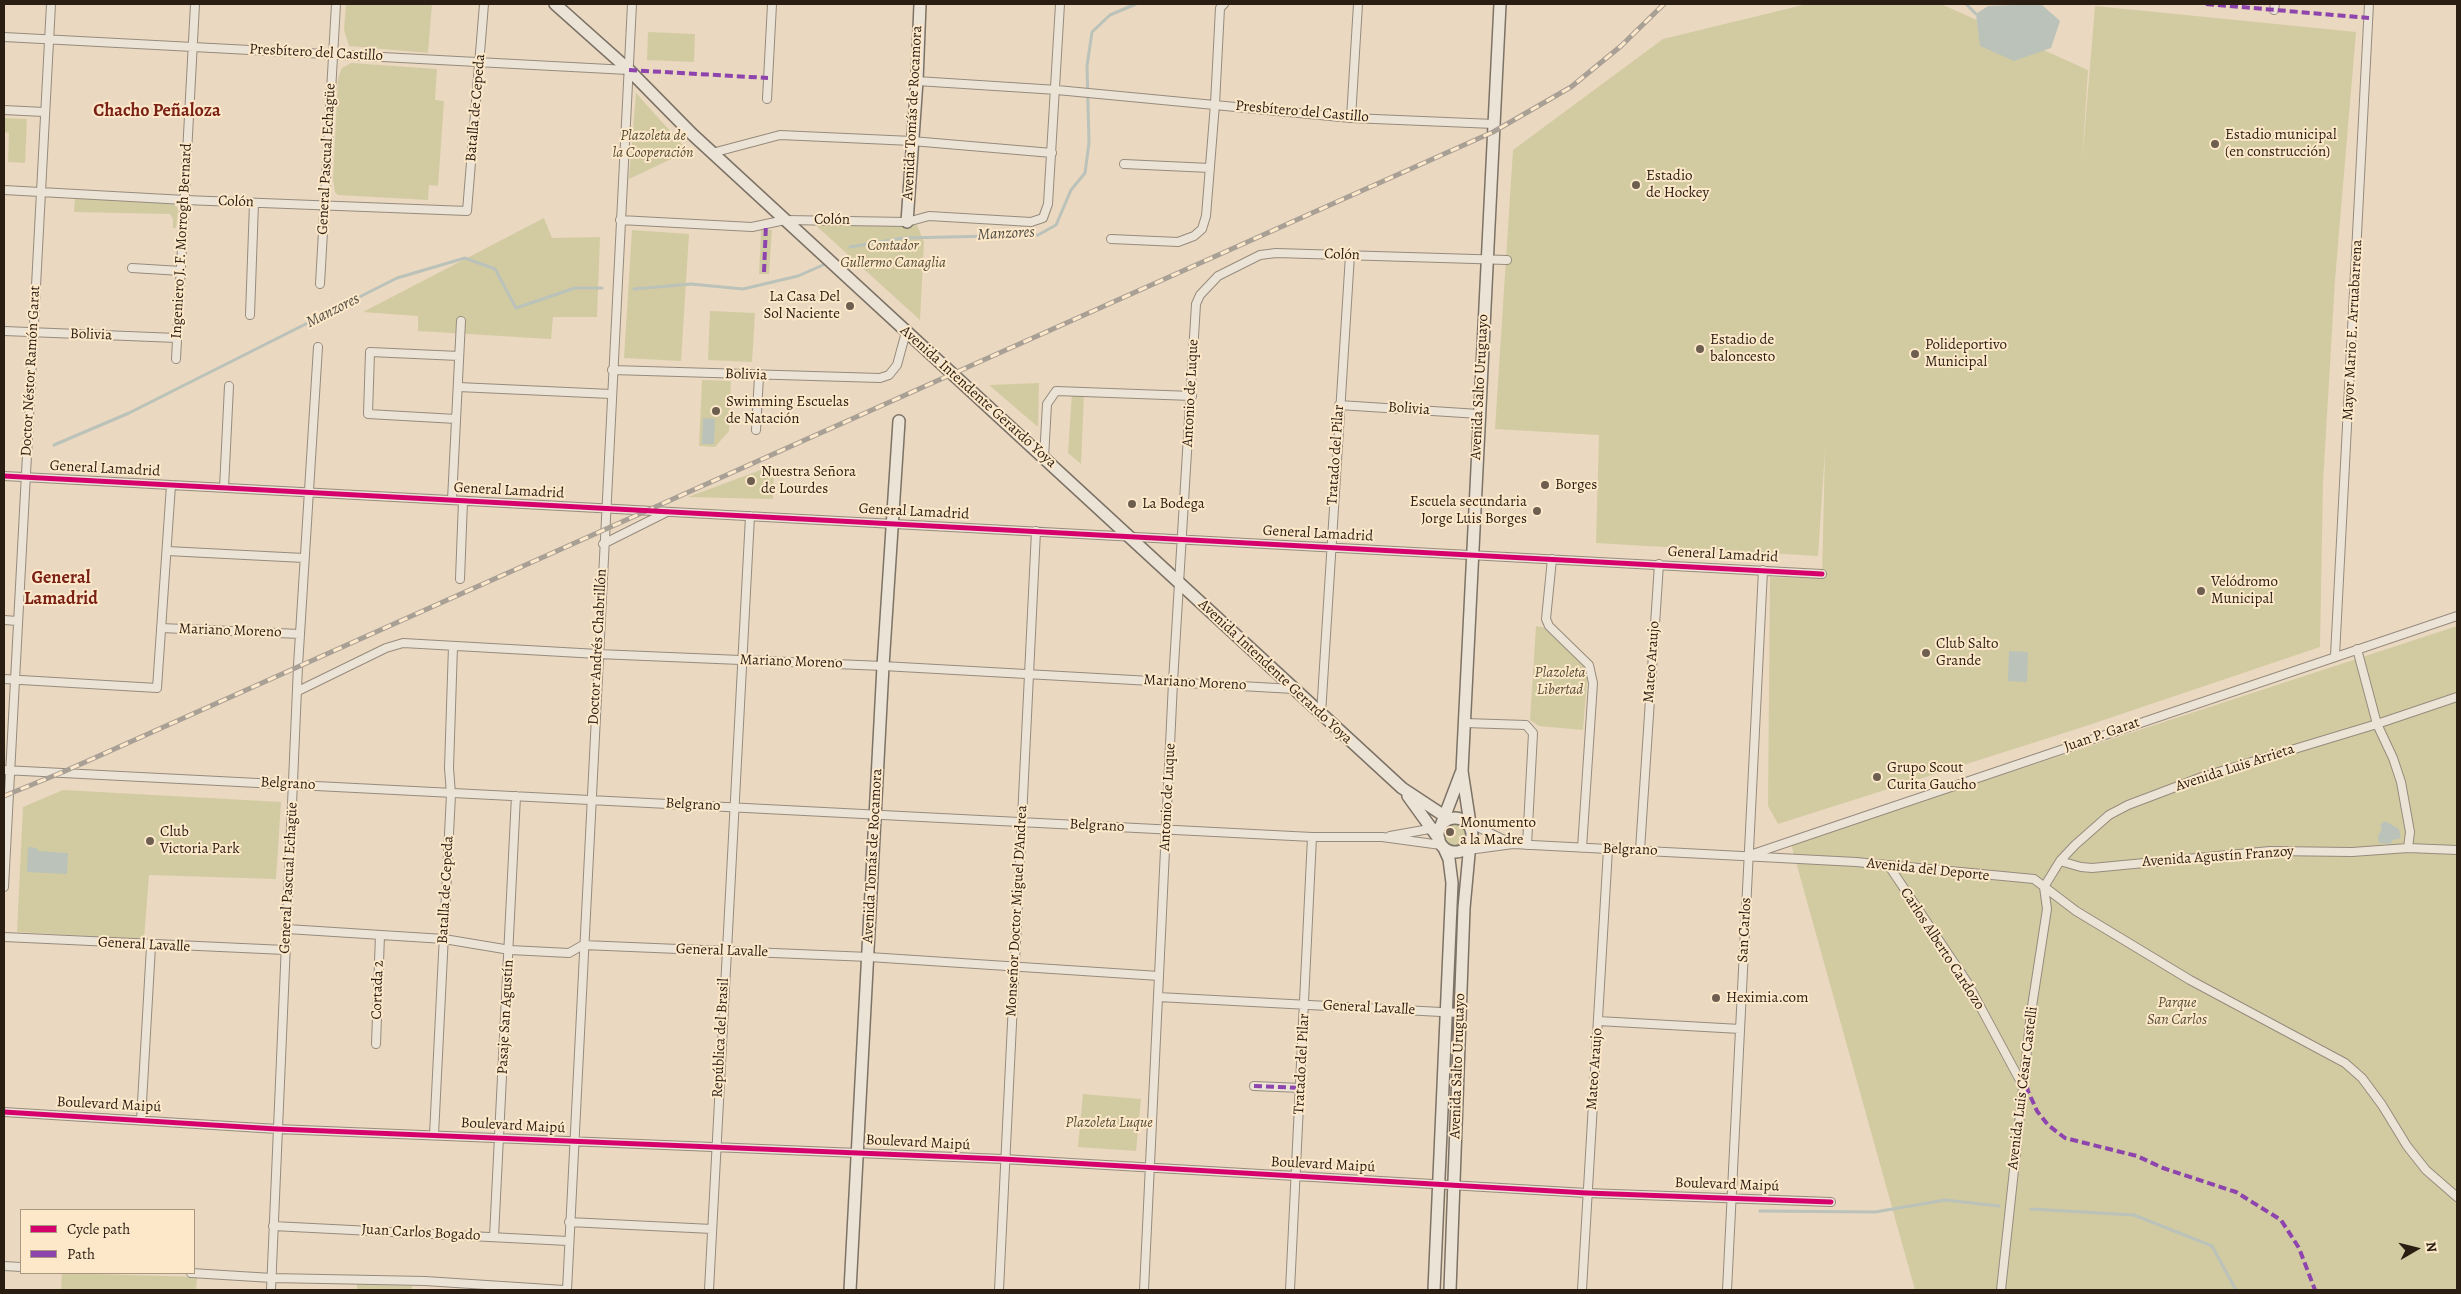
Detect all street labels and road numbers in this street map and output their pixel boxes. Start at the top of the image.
street label: Avenida Tomás de Rocamora [899,25,927,201]
street label: Presbítero del Castillo [249,41,383,65]
street label: Batalla de Cepeda [462,53,490,163]
street label: General Pascual Echagüe [314,83,340,235]
street label: Presbítero del Castillo [1235,97,1369,127]
street label: Ingeniero J. F. Morrogh Bernard [168,143,196,339]
street label: Colón [218,192,254,212]
street label: Colón [814,211,850,229]
street label: Mayor Mario E. Arruabarrena [2339,239,2367,421]
street label: Colón [1324,245,1360,265]
street label: Doctor Néstor Ramón Garat [18,285,44,457]
street label: Avenida Salto Uruguayo [1467,314,1493,460]
street label: Avenida Intendente Gerardo Yoya [896,322,1060,472]
street label: Bolivia [70,325,112,345]
street label: Antonio de Luque [1179,339,1203,447]
street label: Bolivia [725,365,767,385]
street label: Bolivia [1387,399,1431,419]
street label: Tratado del Pilar [1324,404,1348,506]
street label: General Lamadrid [49,457,161,481]
street label: General Lamadrid [453,479,565,503]
street label: General Lamadrid [858,500,970,524]
street label: General Lamadrid [1262,522,1374,546]
street label: General Lamadrid [1667,543,1779,567]
street label: Doctor Andrés Chabrillón [585,568,611,726]
street label: Avenida Intendente Gerardo Yoya [1194,596,1356,748]
street label: Mariano Moreno [178,620,282,642]
street label: Mateo Araujo [1640,620,1664,704]
street label: Mariano Moreno [739,651,843,673]
street label: Mariano Moreno [1143,671,1247,695]
street label: Juan P. Garat [2062,714,2142,756]
street label: Avenida Luis Arrieta [2173,740,2297,796]
street label: Antonio de Luque [1156,743,1180,851]
street label: Avenida Tomás de Rocamora [859,768,887,944]
street label: Belgrano [260,774,316,794]
street label: Belgrano [665,795,721,815]
street label: General Pascual Echagüe [276,802,302,954]
street label: Monseñor Doctor Miguel D'Andrea [1002,805,1032,1017]
street label: Belgrano [1069,816,1125,836]
street label: Batalla de Cepeda [434,835,458,945]
street label: Belgrano [1602,840,1658,860]
street label: Avenida Agustín Franzoy [2142,843,2294,871]
street label: Avenida del Deporte [1866,855,1990,885]
street label: Carlos Alberto Cardozo [1896,885,1988,1013]
street label: San Carlos [1734,897,1756,963]
street label: General Lavalle [97,934,191,956]
street label: General Lavalle [676,940,768,962]
street label: Pasaje San Agustín [494,959,518,1075]
street label: Cortada 2 [368,960,388,1020]
street label: República del Brasil [709,978,733,1098]
street label: Avenida Salto Uruguayo [1446,993,1470,1139]
street label: General Lavalle [1322,997,1416,1019]
street label: Avenida Luis César Castelli [2004,1005,2042,1171]
street label: Tratado del Pilar [1290,1013,1314,1115]
street label: Mateo Araujo [1583,1027,1607,1111]
street label: Boulevard Maipú [56,1093,162,1117]
street label: Boulevard Maipú [460,1114,566,1138]
street label: Boulevard Maipú [865,1131,971,1155]
street label: Boulevard Maipú [1270,1153,1376,1177]
street label: Boulevard Maipú [1674,1174,1780,1196]
street label: Juan Carlos Bogado [361,1221,481,1245]

